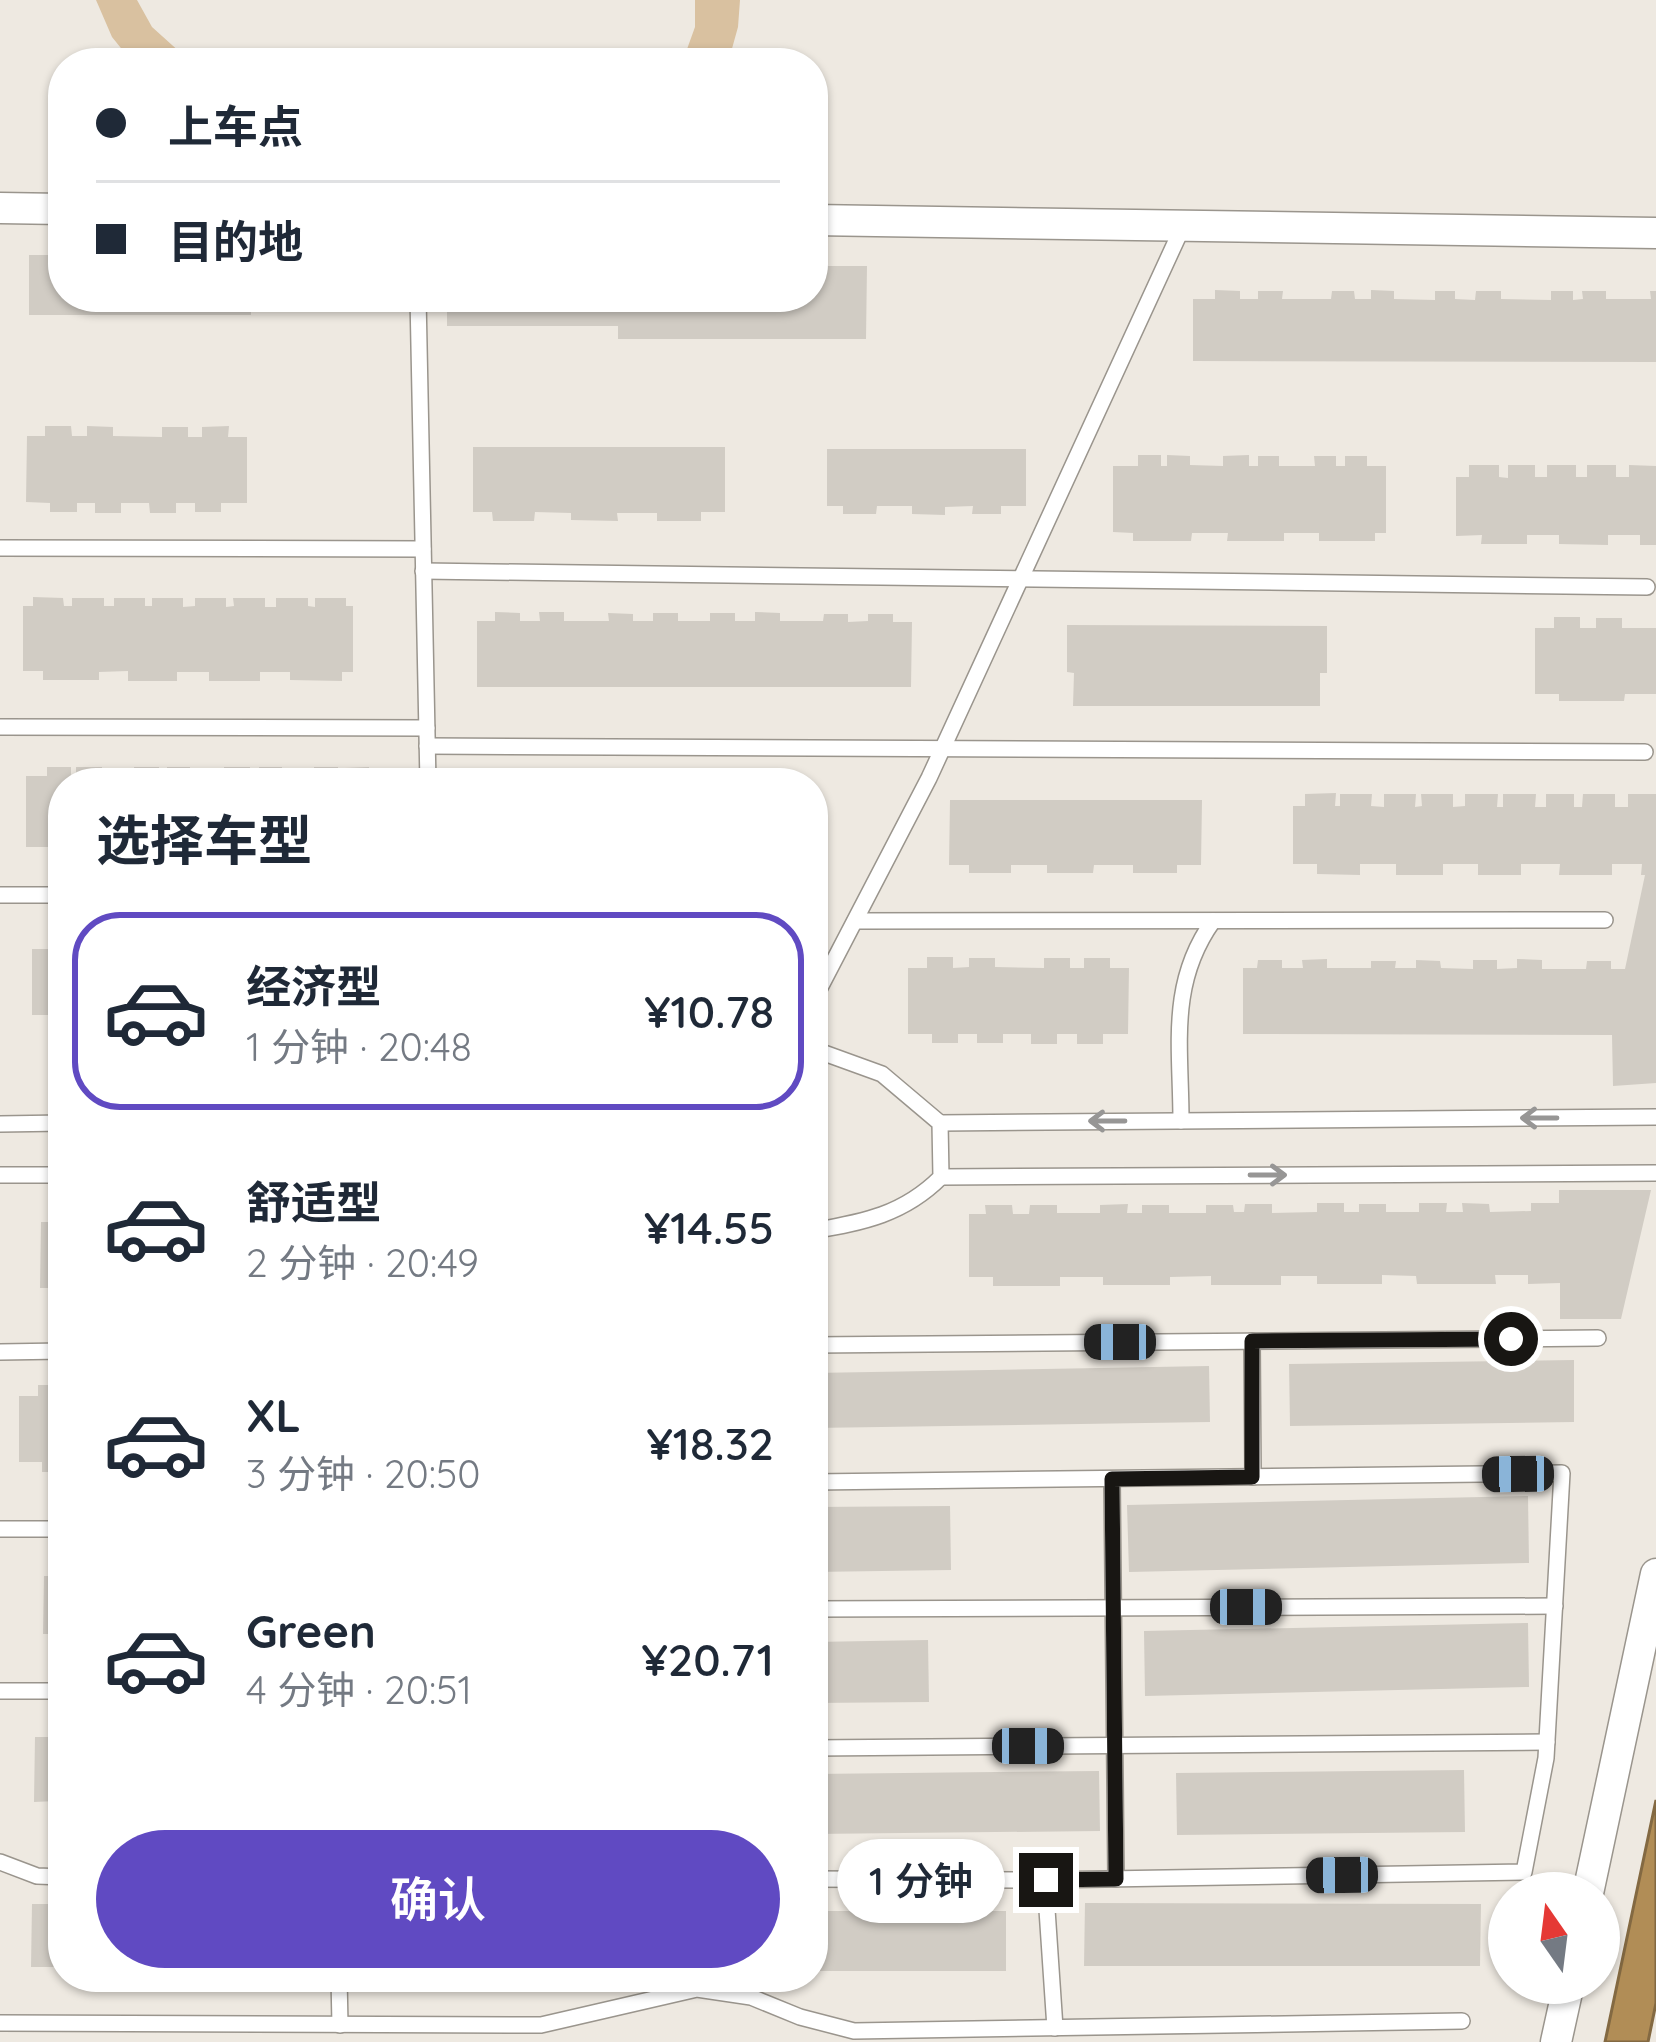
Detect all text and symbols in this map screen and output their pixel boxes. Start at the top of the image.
text: 上车点 [168,98,303,154]
text: 目的地 [168,213,303,269]
text: 选择车型 [96,806,312,874]
icon: car [102,957,210,1065]
text: 经济型 [246,958,381,1014]
text: ¥10.78 [644,983,774,1039]
text: 1 分钟 · 20:48 [246,1022,472,1071]
one-way arrow [1520,1107,1559,1129]
one-way arrow [1088,1110,1127,1133]
one-way arrow [1248,1164,1287,1186]
icon: car [102,1173,210,1281]
text: 舒适型 [246,1174,381,1230]
text: ¥14.55 [644,1199,774,1255]
text: 2 分钟 · 20:49 [246,1238,479,1287]
route start [1484,1312,1538,1366]
car [1084,1324,1156,1360]
text: XL [246,1387,301,1443]
icon: car [102,1389,210,1497]
text: ¥18.32 [646,1415,774,1471]
text: 3 分钟 · 20:50 [246,1449,481,1498]
car [1482,1455,1554,1493]
car [1210,1589,1282,1625]
text: Green [246,1603,376,1659]
icon: car [102,1605,210,1713]
text: ¥20.71 [641,1631,774,1687]
text: 4 分钟 · 20:51 [246,1665,472,1714]
car [992,1728,1064,1764]
button: 确认 [96,1830,780,1968]
callout: 1 分钟 [836,1838,1004,1922]
route end [1019,1853,1073,1907]
text: 1 分钟 [869,1856,973,1905]
car [1306,1856,1378,1894]
north arrow [1488,1872,1620,2004]
map controls [1488,1872,1620,2004]

